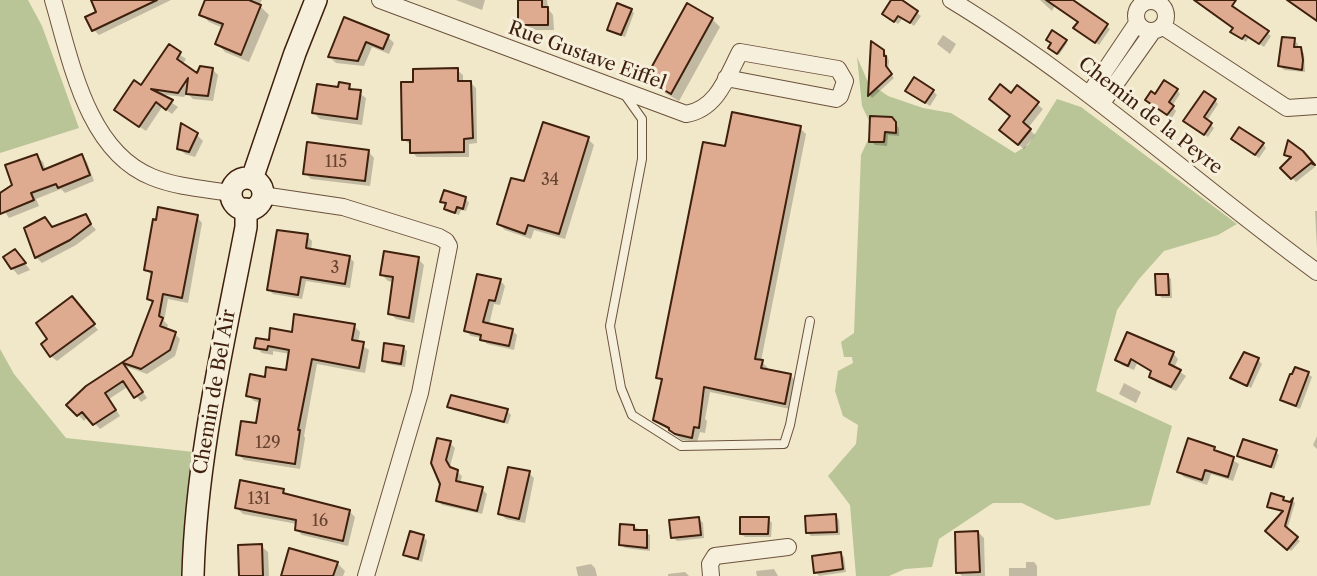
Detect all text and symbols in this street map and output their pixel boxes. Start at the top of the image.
street label: Rue Gustave Eiffel [505,17,669,95]
street label: Chemin de la Peyre [1073,53,1227,179]
house number: 115 [325,152,347,172]
house number: 34 [541,170,559,190]
house number: 3 [331,258,339,278]
street label: Chemin de Bel Air [189,308,241,476]
house number: 129 [255,433,281,453]
house number: 131 [248,489,270,509]
house number: 16 [312,511,328,531]

